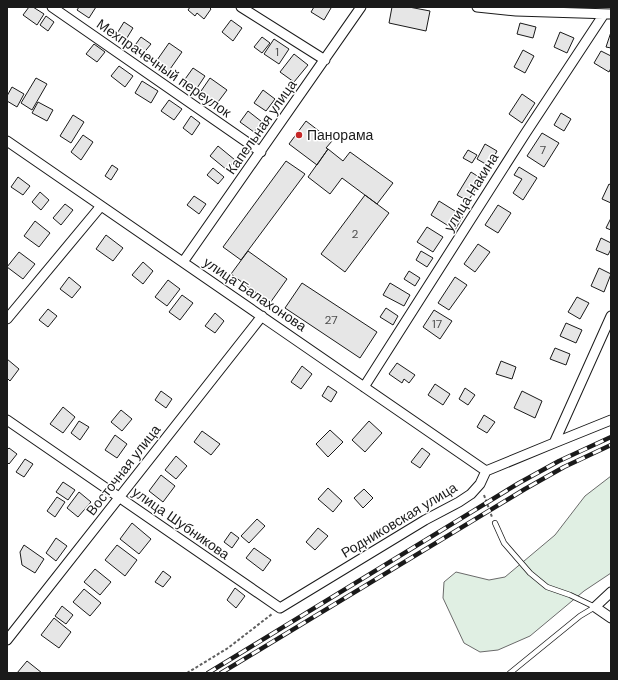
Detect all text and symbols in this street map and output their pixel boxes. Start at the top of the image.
street label: Мехпрачечный переулок [93,15,235,122]
house number: 1 [275,44,279,60]
street label: Капельная улица [222,76,301,178]
place label: Панорама [307,126,374,144]
marker: Панорама [294,130,304,140]
house number: 7 [540,142,546,158]
street label: улица Накина [440,149,502,235]
house number: 2 [352,226,359,242]
street label: улица Балахонова [200,253,310,335]
house number: 27 [324,312,338,328]
house number: 17 [432,316,442,332]
street label: Восточная улица [82,421,164,519]
street label: Родниковская улица [338,478,461,562]
street label: улица Шубникова [129,483,233,563]

